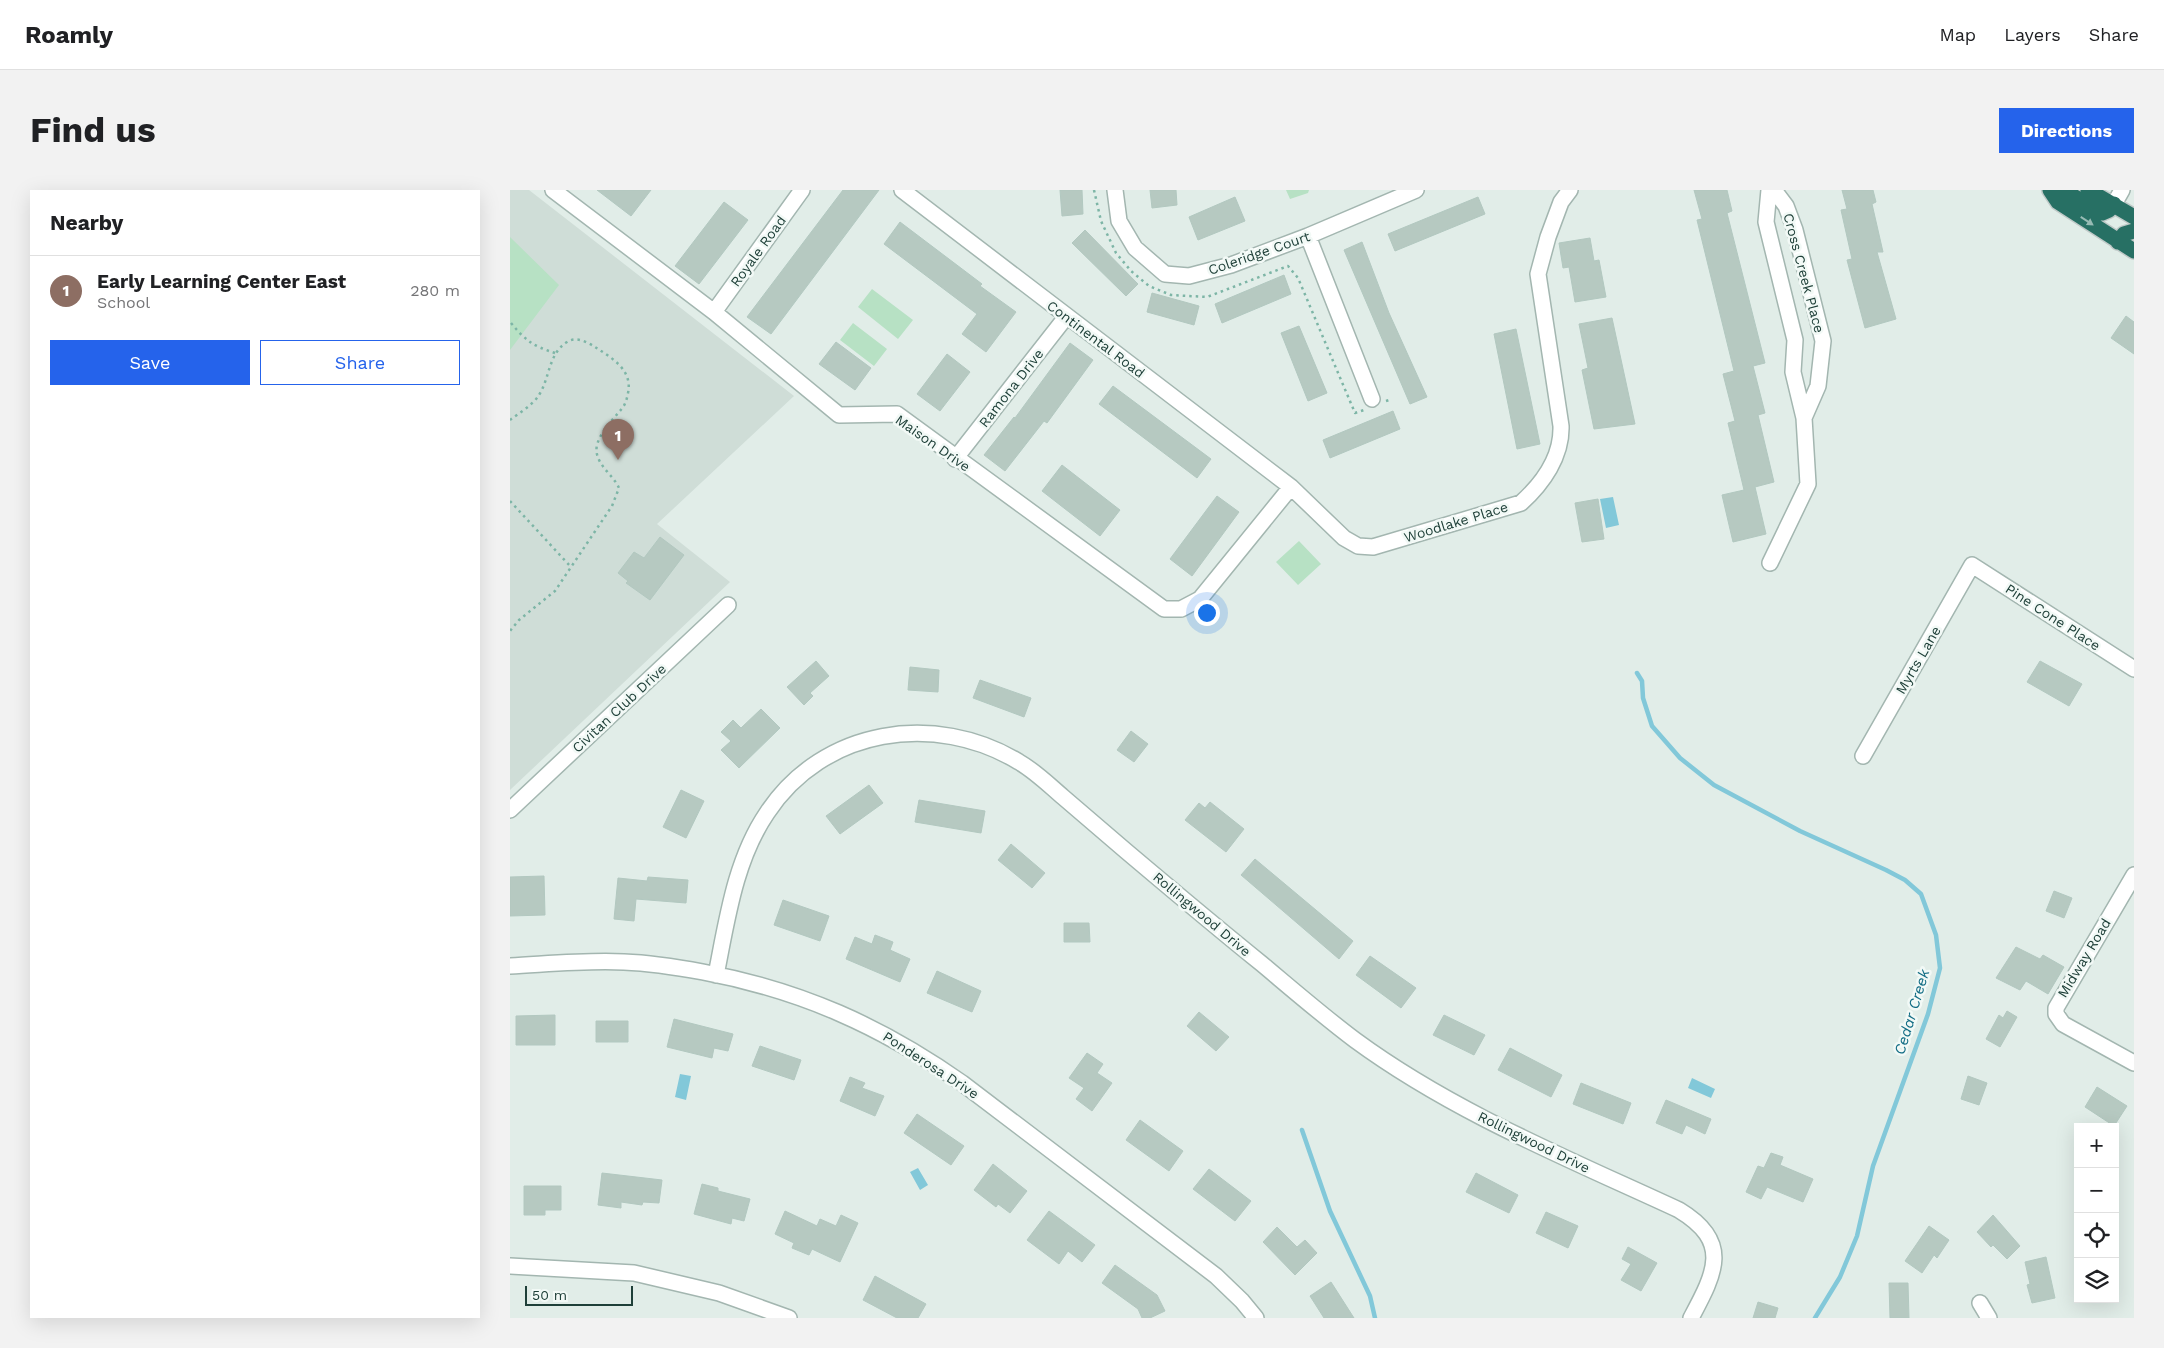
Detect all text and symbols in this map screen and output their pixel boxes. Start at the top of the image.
text: Roamly [25,21,113,49]
text: Map [1939,24,1976,45]
text: Layers [2004,24,2061,45]
text: Share [2089,24,2139,45]
button: Directions [1999,108,2134,153]
text: Find us [30,109,156,151]
text: Nearby [50,210,123,235]
street label: Cross Creek Place [1780,211,1828,335]
street label: Royale Road [727,213,789,289]
one-way arrow [2080,216,2093,226]
street label: Coleridge Court [1206,228,1312,278]
text: Early Learning Center East [97,270,346,293]
text: 1 [63,281,69,300]
text: 280 m [410,281,460,300]
text: School [97,293,150,312]
street label: Continental Road [1044,297,1148,381]
button: Save [50,340,250,385]
button: Share [260,340,460,385]
street label: Ramona Drive [976,346,1046,430]
street label: Maison Drive [893,411,973,475]
pin: 1 [602,419,634,460]
street label: Woodlake Place [1402,499,1510,545]
street label: Pine Cone Place [2003,580,2103,654]
your location [1194,600,1220,626]
street label: Myrts Lane [1892,623,1944,697]
street label: Civitan Club Drive [569,660,669,756]
street label: Rollingwood Drive [1150,869,1254,959]
street label: Midway Road [2054,916,2114,1000]
water label: Cedar Creek [1890,966,1934,1057]
street label: Ponderosa Drive [880,1028,982,1102]
street label: Rollingwood Drive [1475,1108,1593,1176]
map controls [2074,1123,2119,1303]
button: + [2074,1123,2119,1168]
button: − [2074,1168,2119,1213]
button: locate [2074,1213,2119,1258]
button: layers [2074,1258,2119,1303]
scale bar [525,1283,632,1306]
text: 50 m [532,1287,567,1303]

